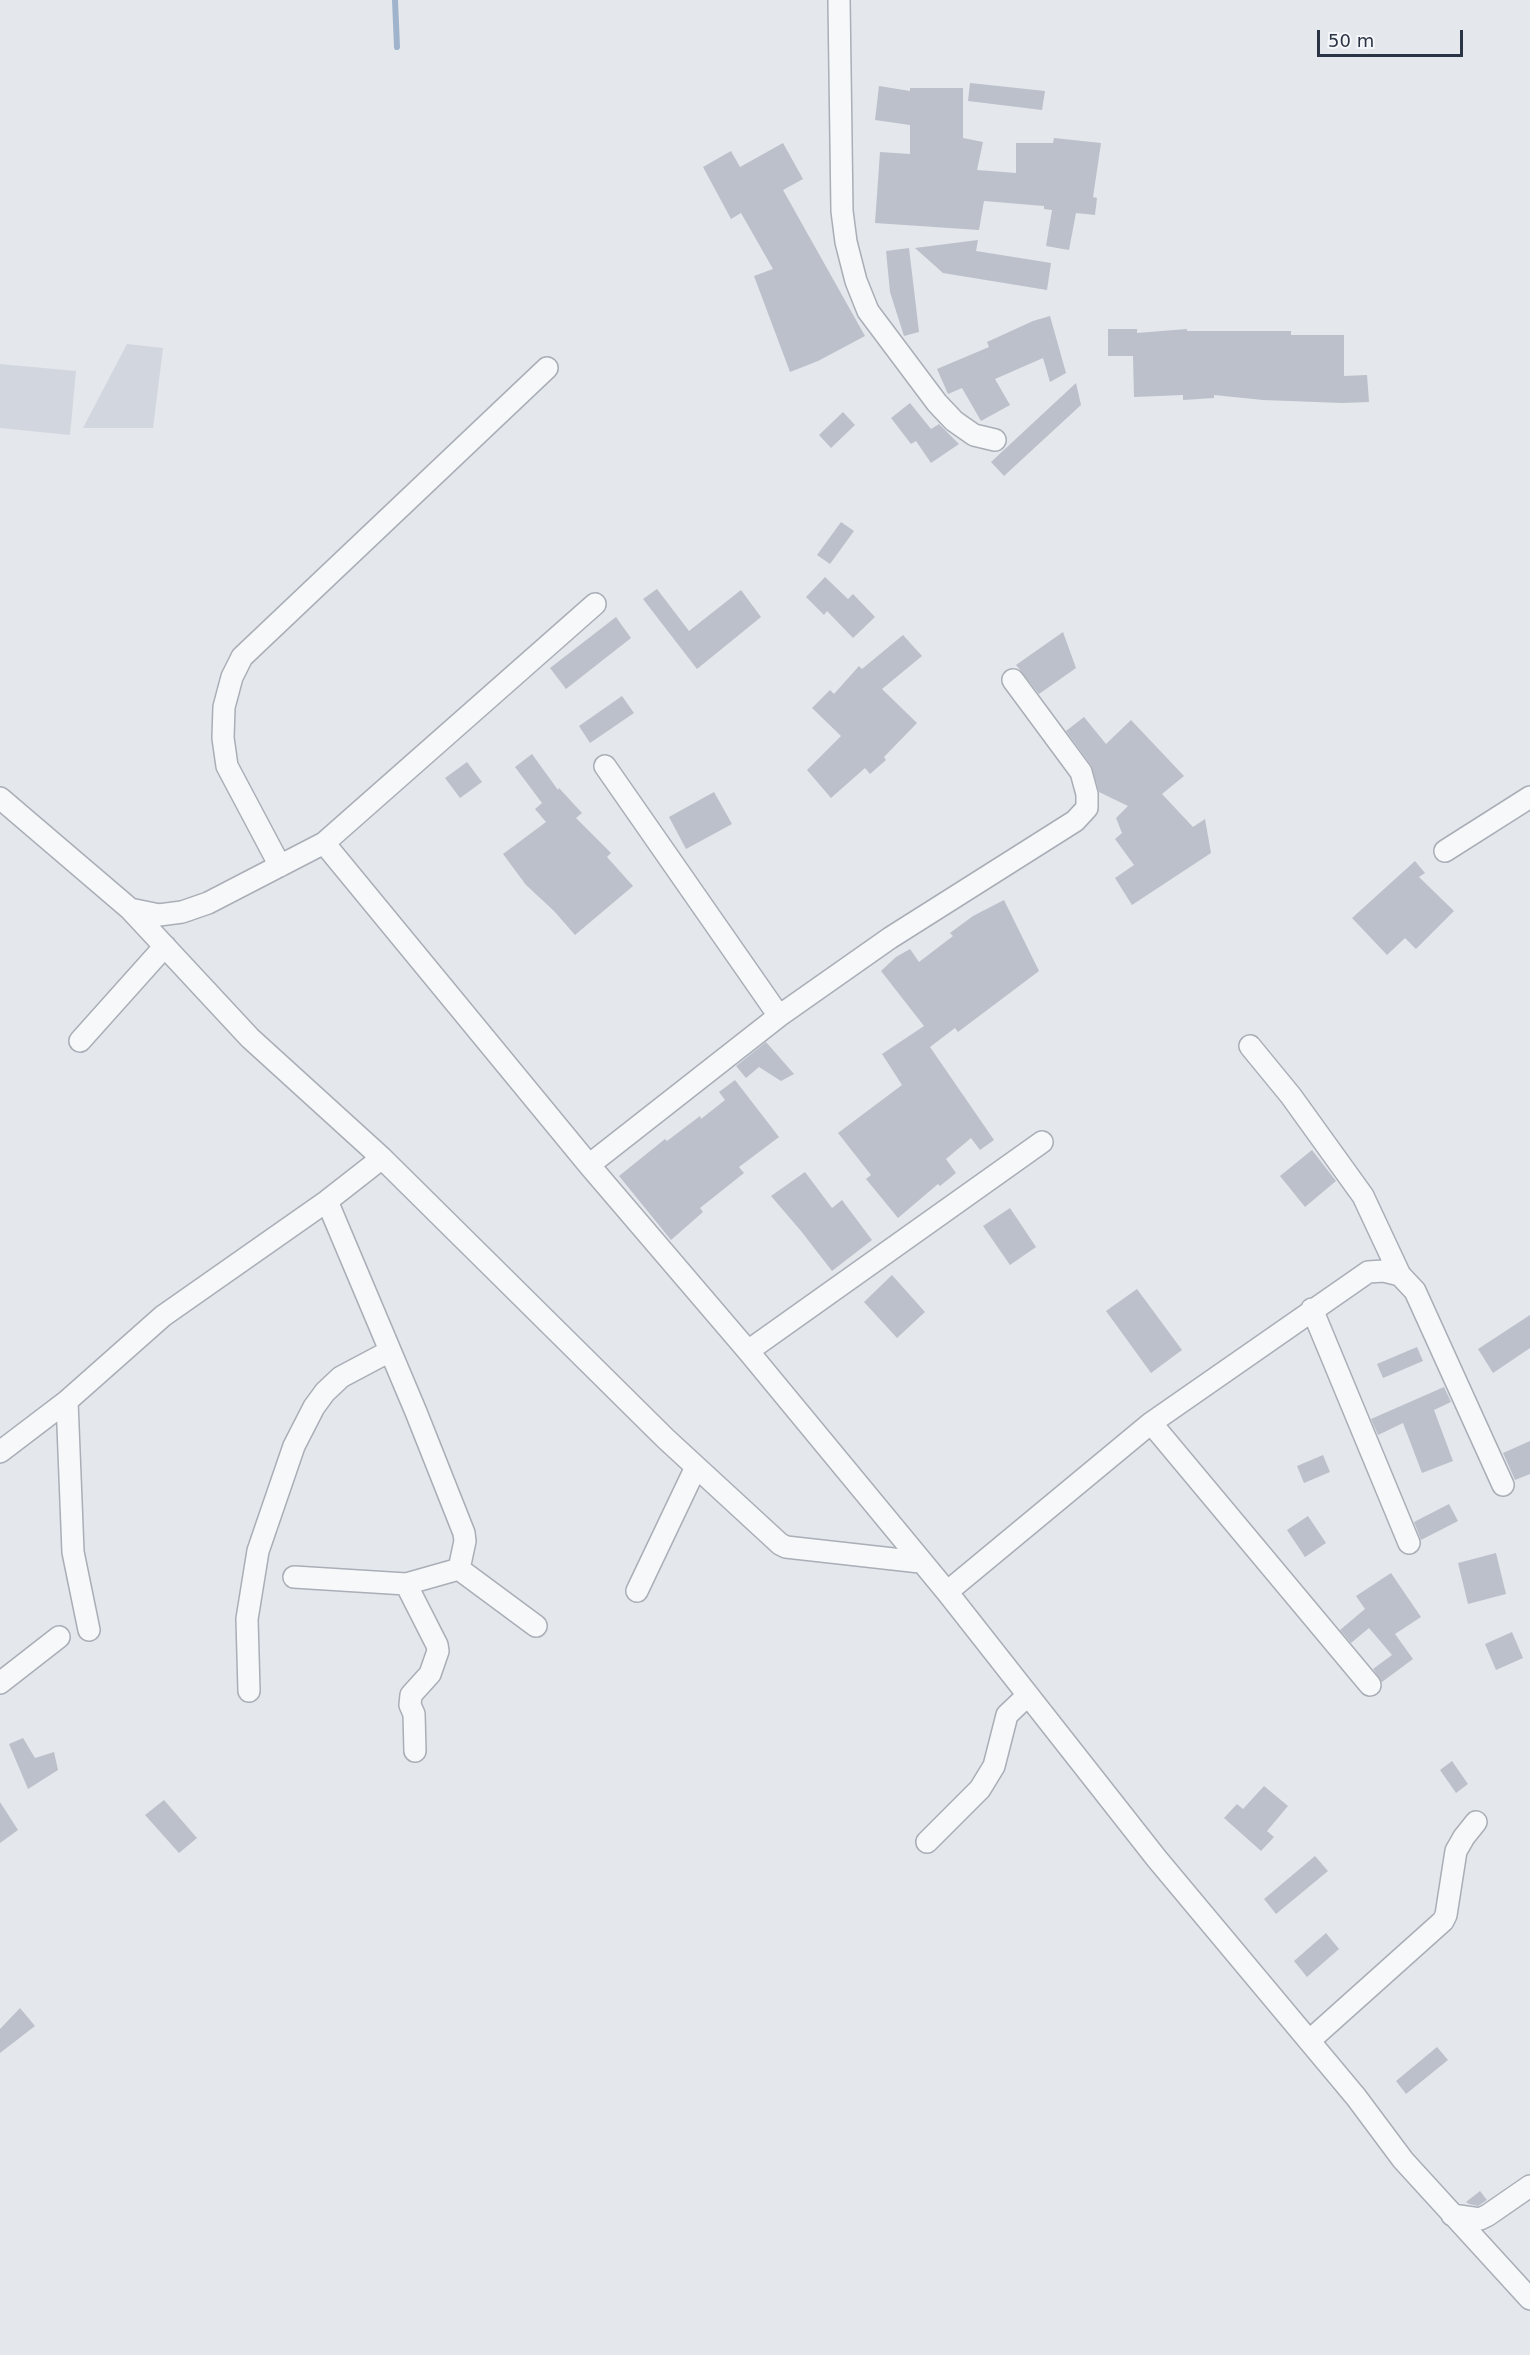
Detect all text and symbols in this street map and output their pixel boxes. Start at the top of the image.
scale bar [1320,18,1466,56]
text: 50 m [1328,30,1374,51]

